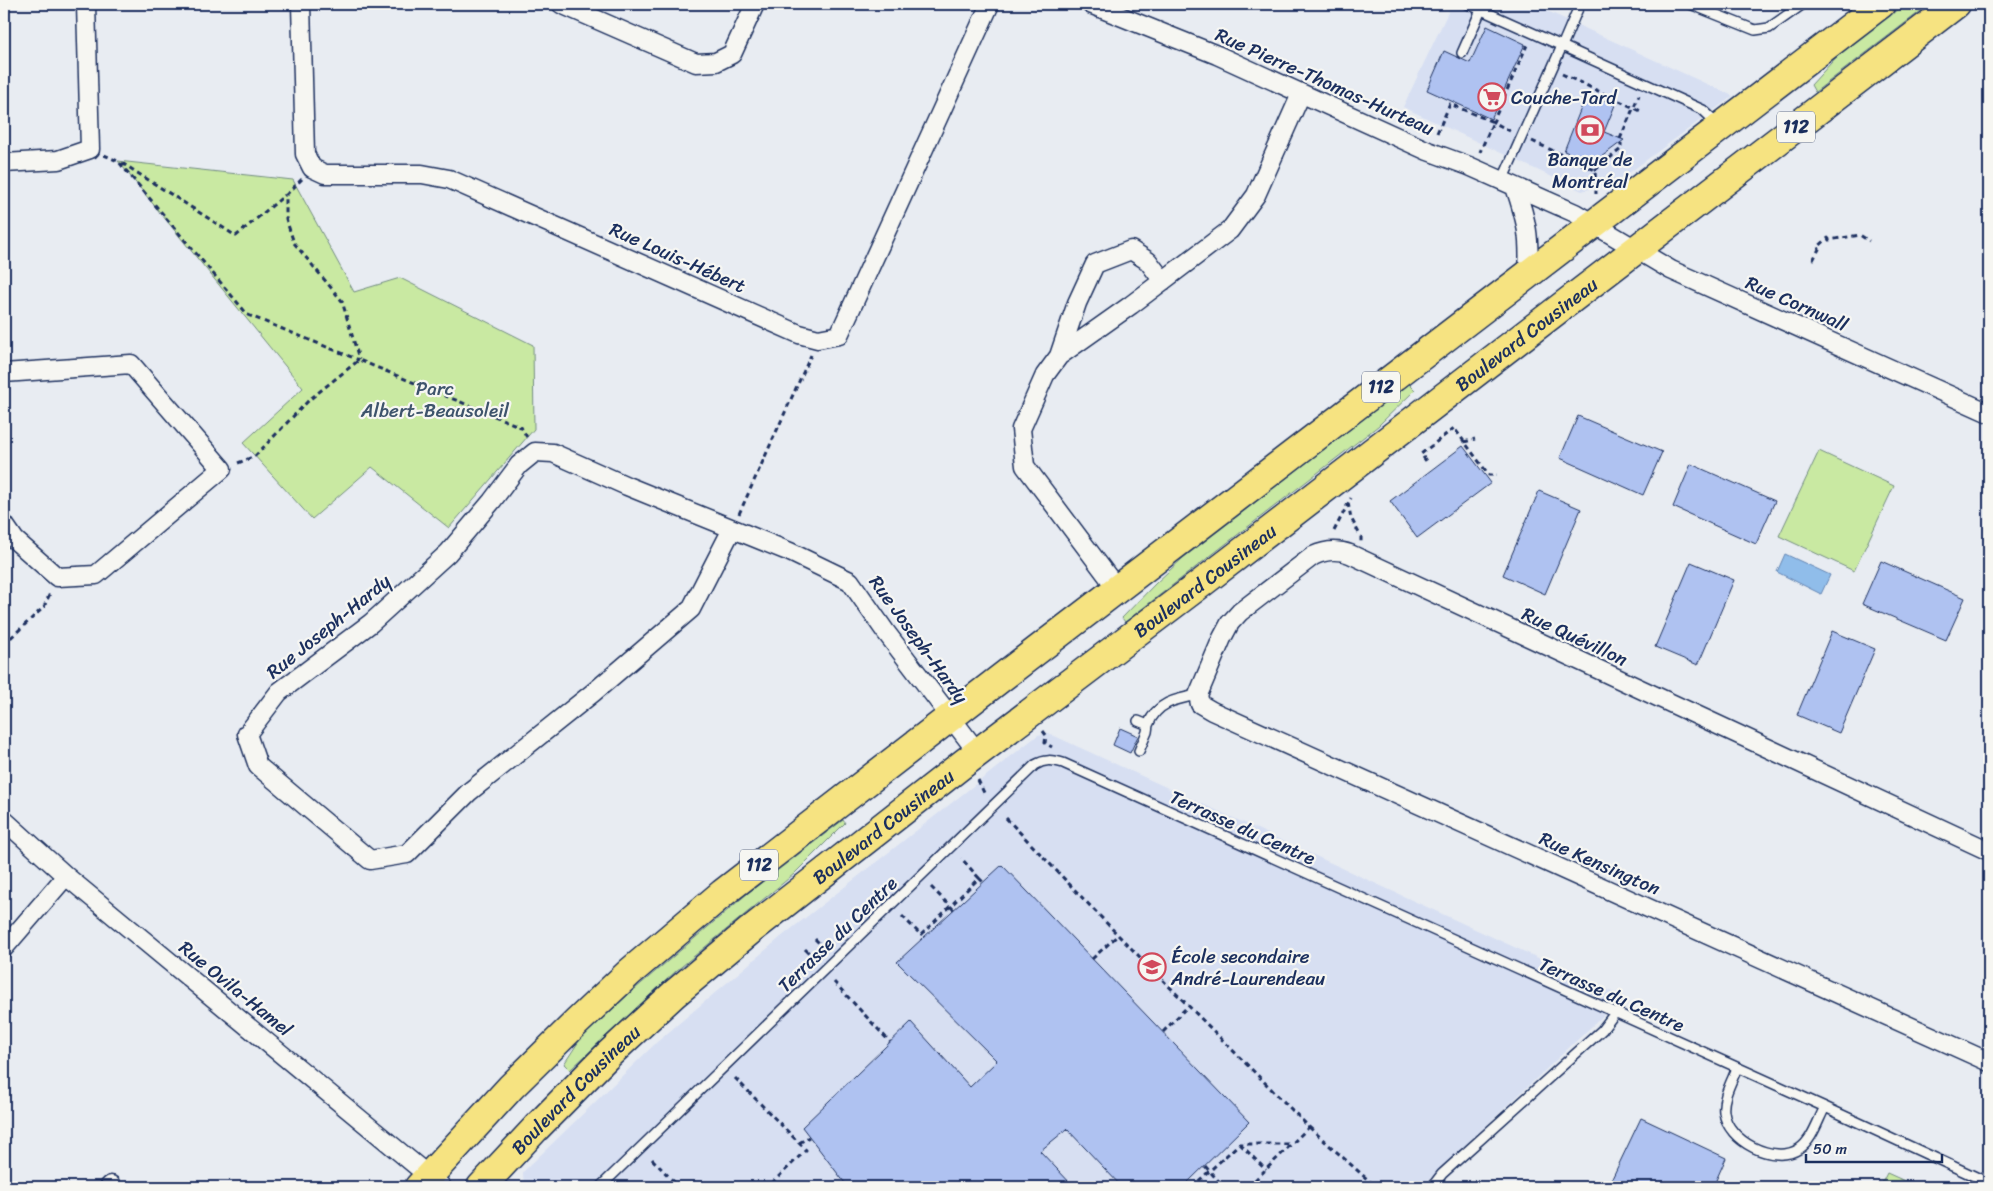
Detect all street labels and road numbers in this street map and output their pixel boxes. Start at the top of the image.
street label: Rue Pierre-Thomas-Hurteau [1210,18,1440,145]
road number: 112 [1777,111,1815,142]
street label: Rue Louis-Hébert [604,213,751,302]
street label: Rue Cornwall [1740,266,1854,341]
street label: Boulevard Cousineau [1448,269,1605,400]
road number: 112 [1362,372,1400,402]
street label: Boulevard Cousineau [1126,515,1284,646]
street label: Rue Joseph-Hardy [259,565,398,687]
street label: Rue Joseph-Hardy [860,568,977,711]
street label: Rue Quévillon [1516,598,1633,675]
street label: Boulevard Cousineau [805,760,962,893]
street label: Terrasse du Centre [1165,781,1321,874]
street label: Rue Kensington [1534,822,1666,905]
road number: 112 [740,850,778,880]
street label: Terrasse du Centre [770,868,905,1001]
street label: Rue Ovila-Hamel [171,932,300,1045]
street label: Terrasse du Centre [1534,948,1690,1041]
street label: Boulevard Cousineau [503,1017,648,1162]

